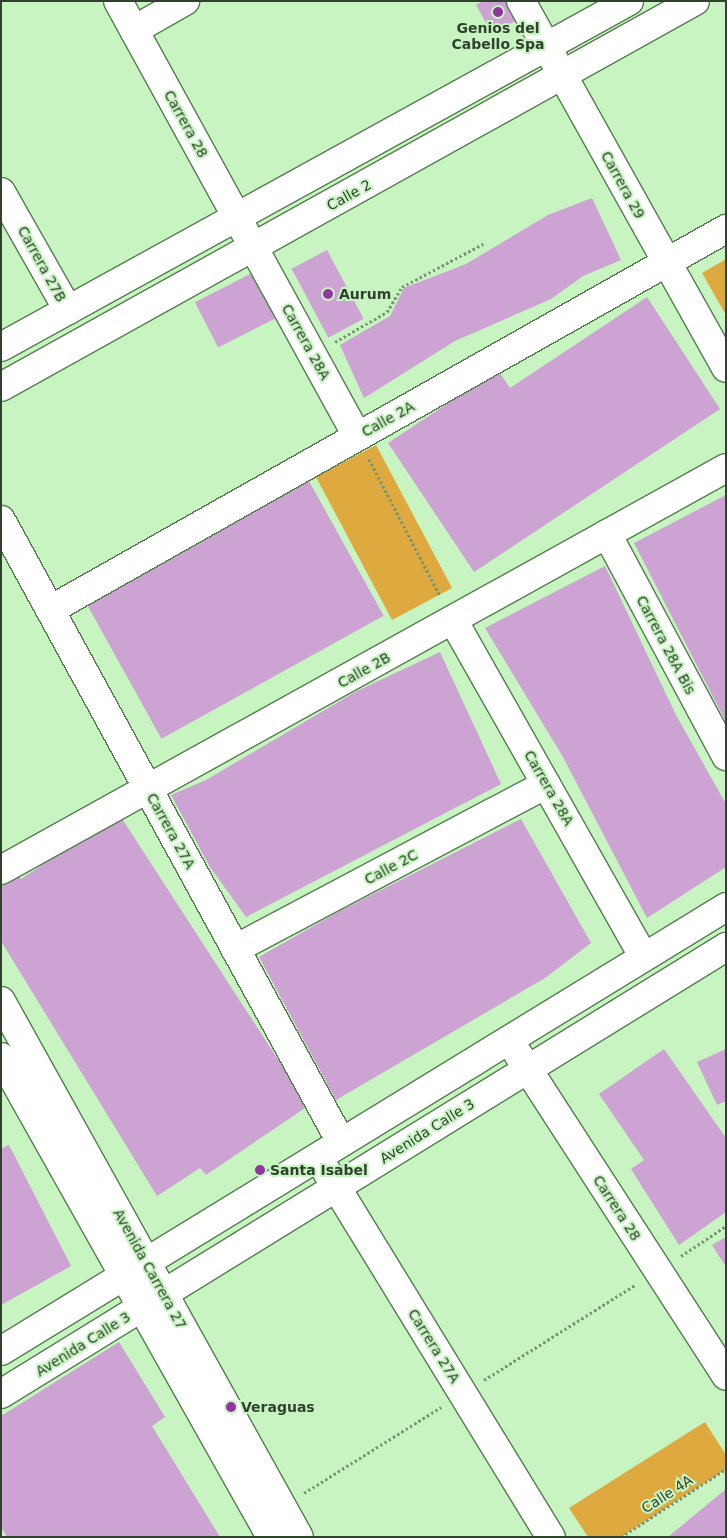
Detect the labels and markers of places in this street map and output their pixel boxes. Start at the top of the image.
marker: Genios del Cabello Spa [492,6,504,18]
place label: Genios del Cabello Spa [452,20,544,52]
place label: Aurum [339,286,391,302]
marker: Aurum [321,287,335,301]
place label: Santa Isabel [270,1162,368,1178]
marker: Santa Isabel [254,1164,266,1176]
place label: Veraguas [241,1399,315,1415]
marker: Veraguas [225,1401,237,1413]

